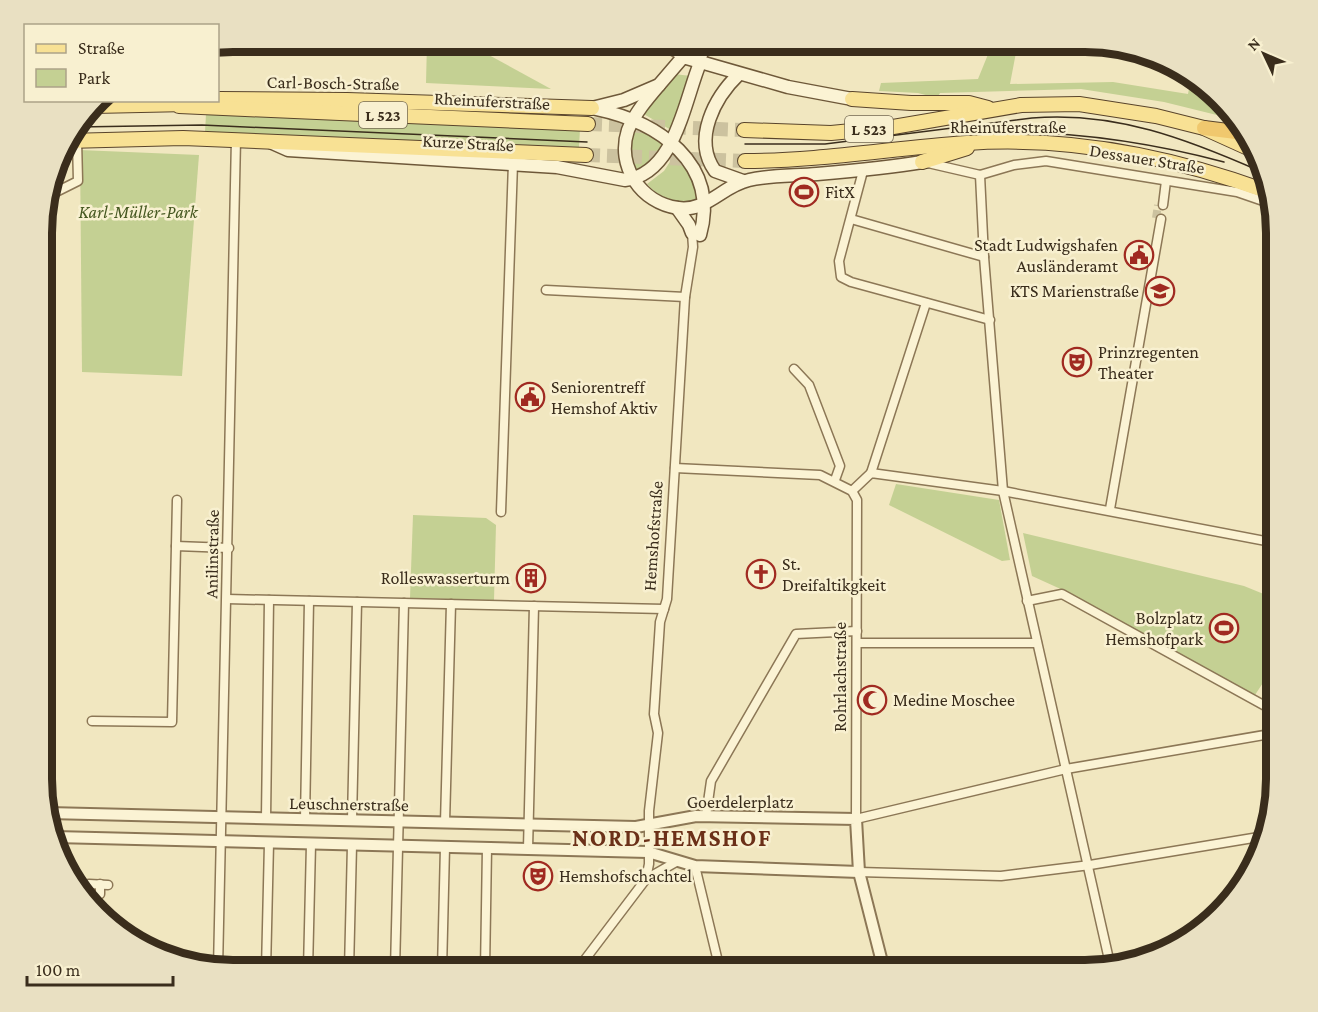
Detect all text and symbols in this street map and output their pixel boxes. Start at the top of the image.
legend [24,24,219,102]
north arrow [1234,24,1294,84]
text: N [1244,34,1264,54]
text: Straße [78,38,125,58]
text: Park [78,68,110,88]
street label: Carl-Bosch-Straße [267,72,400,94]
street label: Rheinuferstraße [433,88,551,114]
road number: L 523 [359,102,407,128]
road number: L 523 [845,116,893,142]
street label: Rheinuferstraße [950,117,1066,137]
street label: Kurze Straße [422,131,514,155]
street label: Dessauer Straße [1088,140,1206,178]
sports icon: FitX [788,176,820,208]
place label: FitX [825,182,855,202]
park label: Karl-Müller-Park [78,202,199,222]
place label: Stadt Ludwigshafen Ausländeramt [974,235,1119,276]
public building icon: Stadt Ludwigshafen Ausländeramt [1123,239,1155,271]
school or university icon: KTS Marienstraße [1144,275,1176,307]
place label: KTS Marienstraße [1010,281,1139,301]
place label: Prinzregenten Theater [1098,342,1199,383]
theatre icon: Prinzregenten Theater [1061,346,1093,378]
place label: Seniorentreff Hemshof Aktiv [551,377,658,418]
public building icon: Seniorentreff Hemshof Aktiv [514,381,546,413]
street label: Hemshofstraße [639,480,667,592]
street label: Anilinstraße [201,509,223,599]
place label: St. Dreifaltikgkeit [782,554,887,595]
church icon: St. Dreifaltikgkeit [745,558,777,590]
building icon: Rolleswasserturm [515,562,547,594]
place label: Rolleswasserturm [381,568,511,588]
place label: Bolzplatz Hemshofpark [1105,608,1203,649]
sports icon: Bolzplatz Hemshofpark [1208,612,1240,644]
street label: Rohrlachstraße [830,622,850,732]
mosque icon: Medine Moschee [856,684,888,716]
place label: Medine Moschee [893,690,1015,710]
street label: Goerdelerplatz [687,792,794,812]
street label: Leuschnerstraße [289,793,409,815]
district label: NORD-HEMSHOF [572,824,772,851]
theatre icon: Hemshofschachtel [522,860,554,892]
place label: Hemshofschachtel [559,866,692,886]
scale bar [27,949,172,987]
text: 100 m [36,960,81,980]

